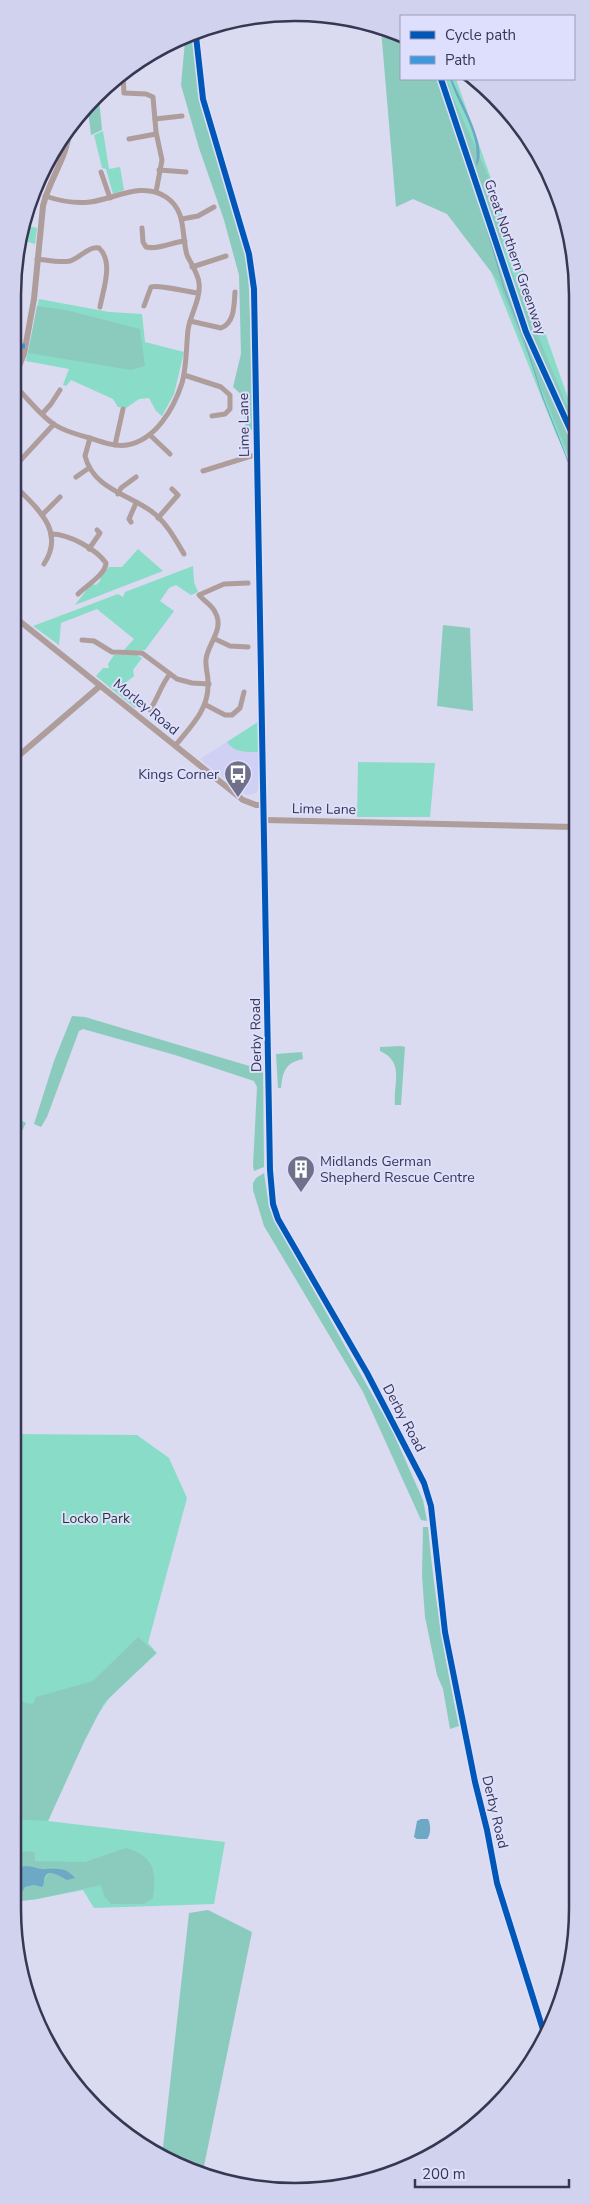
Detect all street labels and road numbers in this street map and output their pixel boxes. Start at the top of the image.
street label: Great Northern Greenway [480,177,551,338]
street label: Lime Lane [234,393,254,457]
street label: Morley Road [109,675,183,739]
street label: Lime Lane [292,799,356,819]
street label: Derby Road [246,998,266,1072]
street label: Derby Road [378,1381,430,1455]
street label: Derby Road [477,1774,513,1850]

